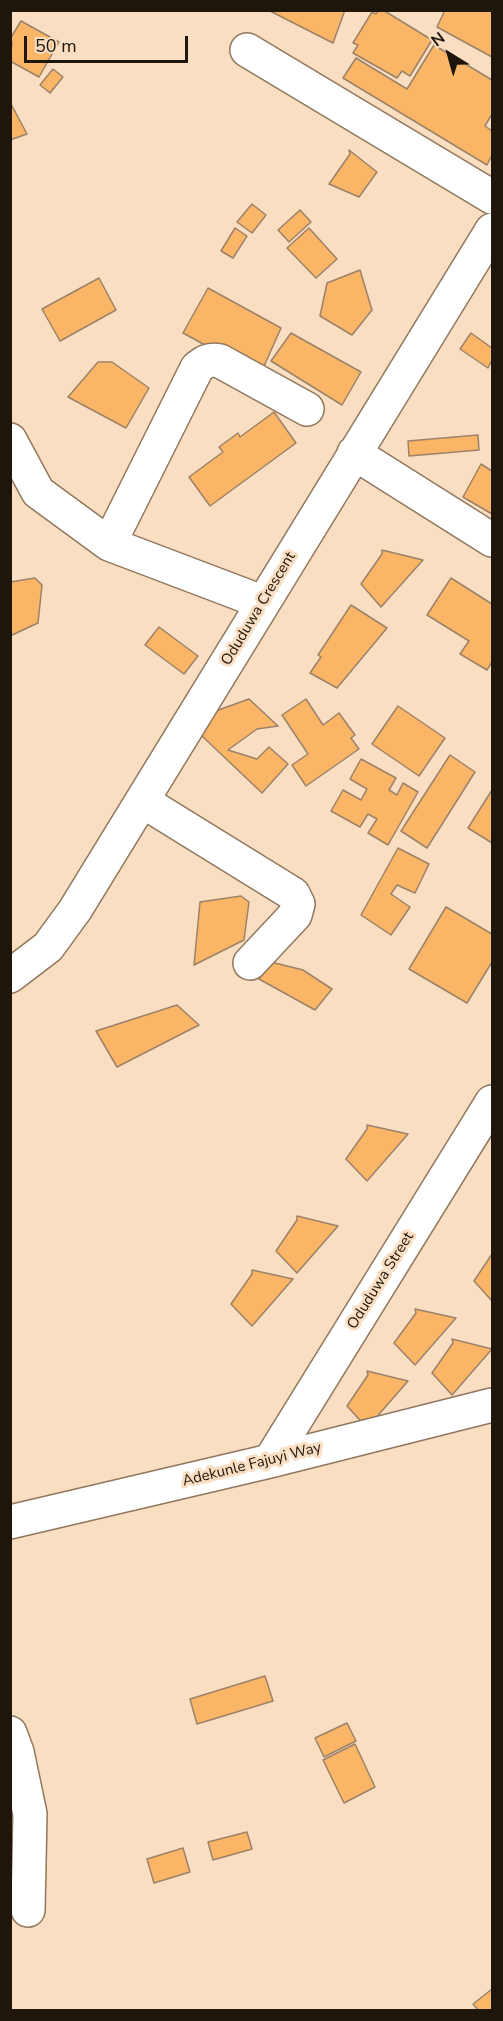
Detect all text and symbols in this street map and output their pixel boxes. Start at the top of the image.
scale bar [27,24,190,62]
north arrow [419,24,479,84]
text: N [427,27,450,52]
text: 50 m [35,34,77,58]
street label: Oduduwa Crescent [218,549,300,669]
street label: Oduduwa Street [344,1229,418,1333]
street label: Adekunle Fajuyi Way [181,1439,323,1491]

